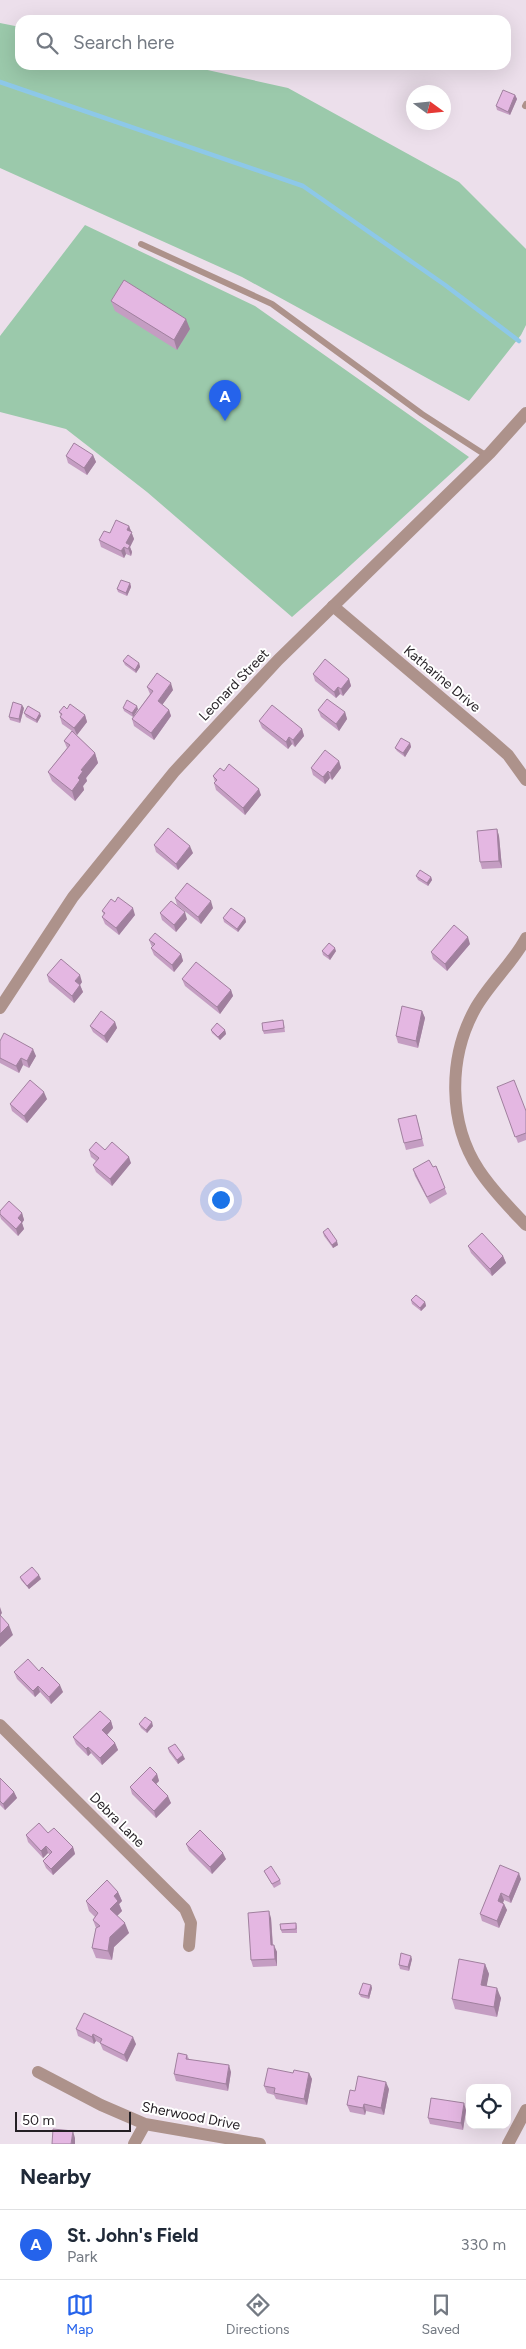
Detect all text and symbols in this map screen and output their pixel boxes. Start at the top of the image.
search box [15,15,511,70]
icon: search [33,29,61,57]
text: Search here [73,31,175,54]
north arrow [406,85,451,130]
pin: A [209,380,241,421]
street label: Katharine Drive [400,642,484,716]
street label: Leonard Street [195,645,273,725]
your location [208,1187,234,1213]
street label: Debra Lane [86,1789,148,1851]
map controls [466,2084,511,2129]
button: locate [466,2084,511,2129]
street label: Sherwood Drive [140,2098,242,2134]
scale bar [15,2109,131,2132]
text: 50 m [22,2112,54,2129]
text: Nearby [20,2164,91,2189]
text: St. John's Field [67,2224,199,2247]
text: A [30,2235,42,2254]
text: 330 m [461,2235,506,2254]
text: Park [67,2247,97,2266]
tab: Map [66,2291,94,2338]
tab: Directions [226,2291,290,2338]
tab: Saved [421,2291,460,2338]

